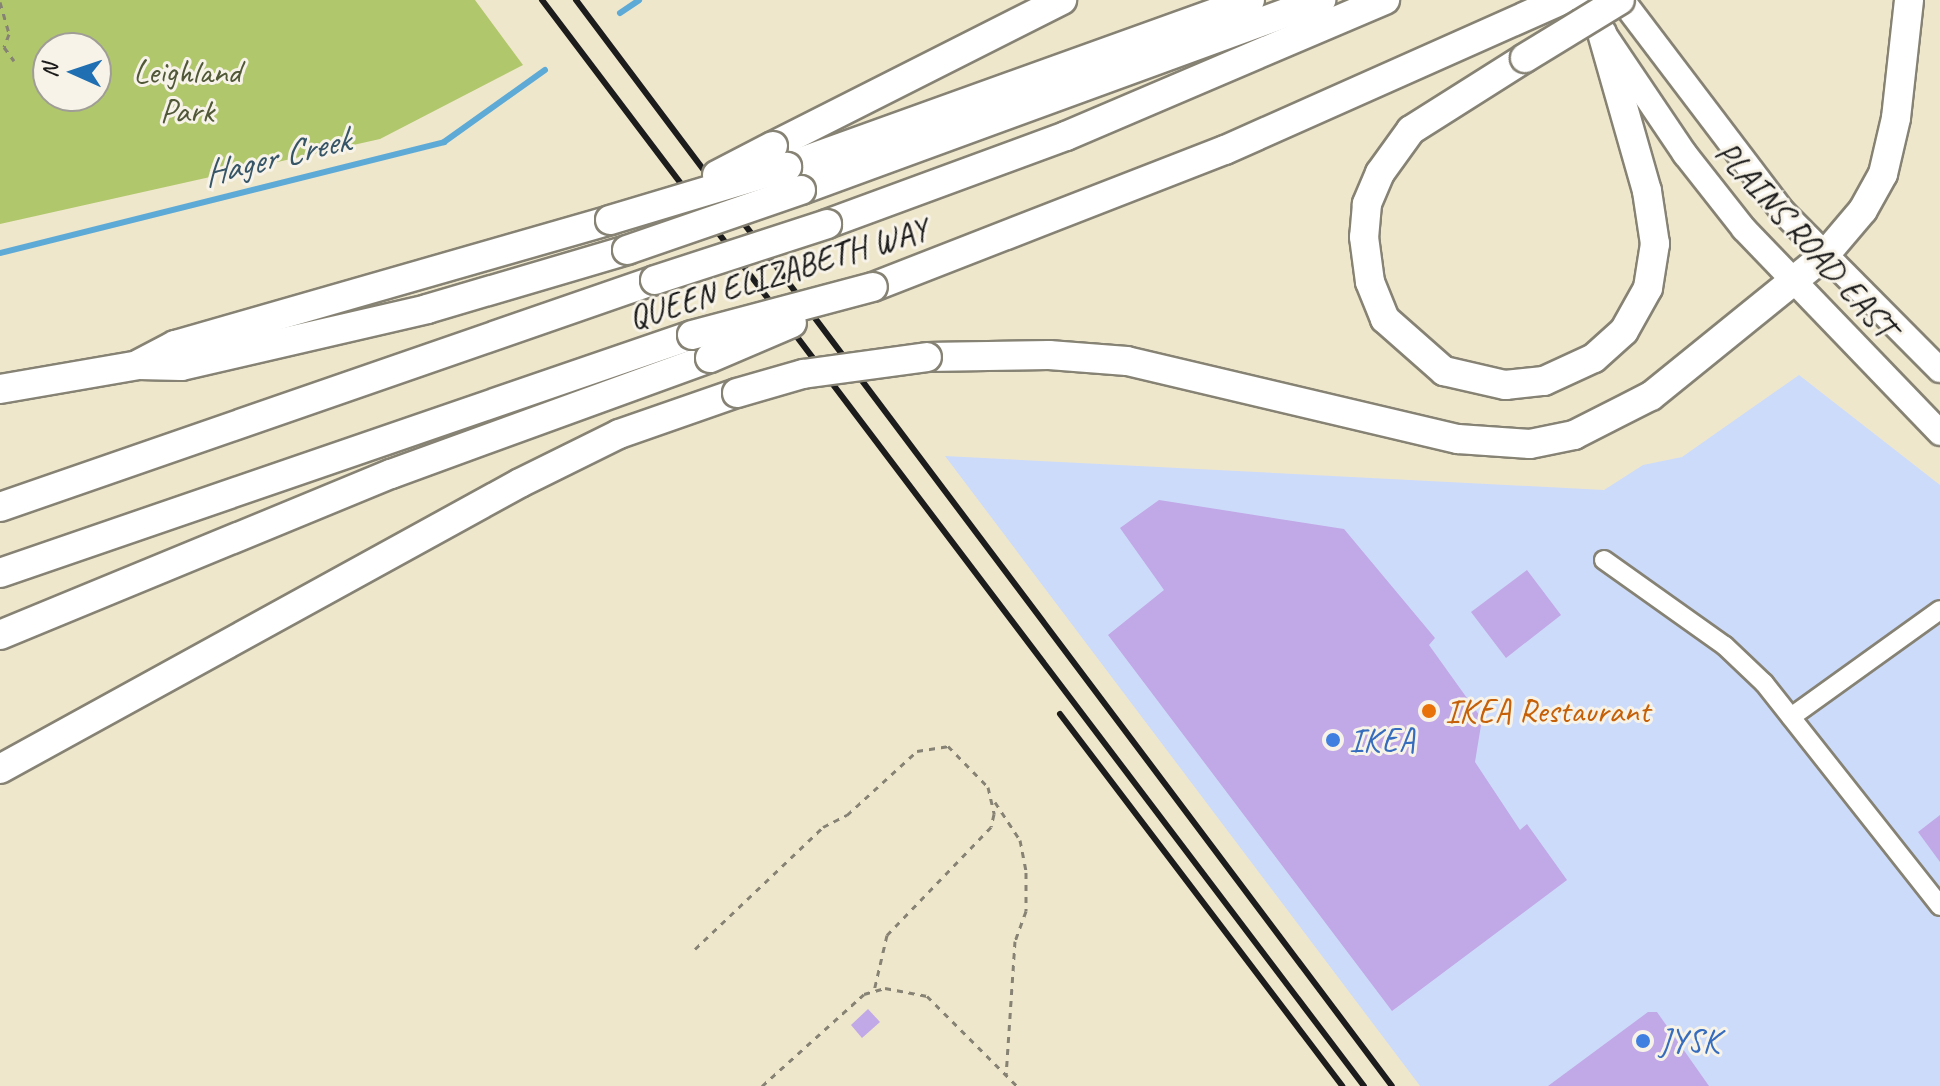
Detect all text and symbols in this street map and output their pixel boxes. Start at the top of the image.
north arrow [32,32,112,112]
park label: Leighland Park [133,51,241,130]
text: N [36,63,64,78]
water label: Hager Creek [199,118,353,196]
street label: PLAINS ROAD EAST [1707,132,1905,346]
street label: QUEEN ELIZABETH WAY [624,208,932,338]
place label: IKEA Restaurant [1445,691,1651,731]
marker: IKEA Restaurant [1420,702,1438,720]
place label: IKEA [1349,720,1415,760]
marker: IKEA [1324,731,1342,749]
place label: JYSK [1659,1021,1719,1061]
marker: JYSK [1634,1032,1652,1050]

